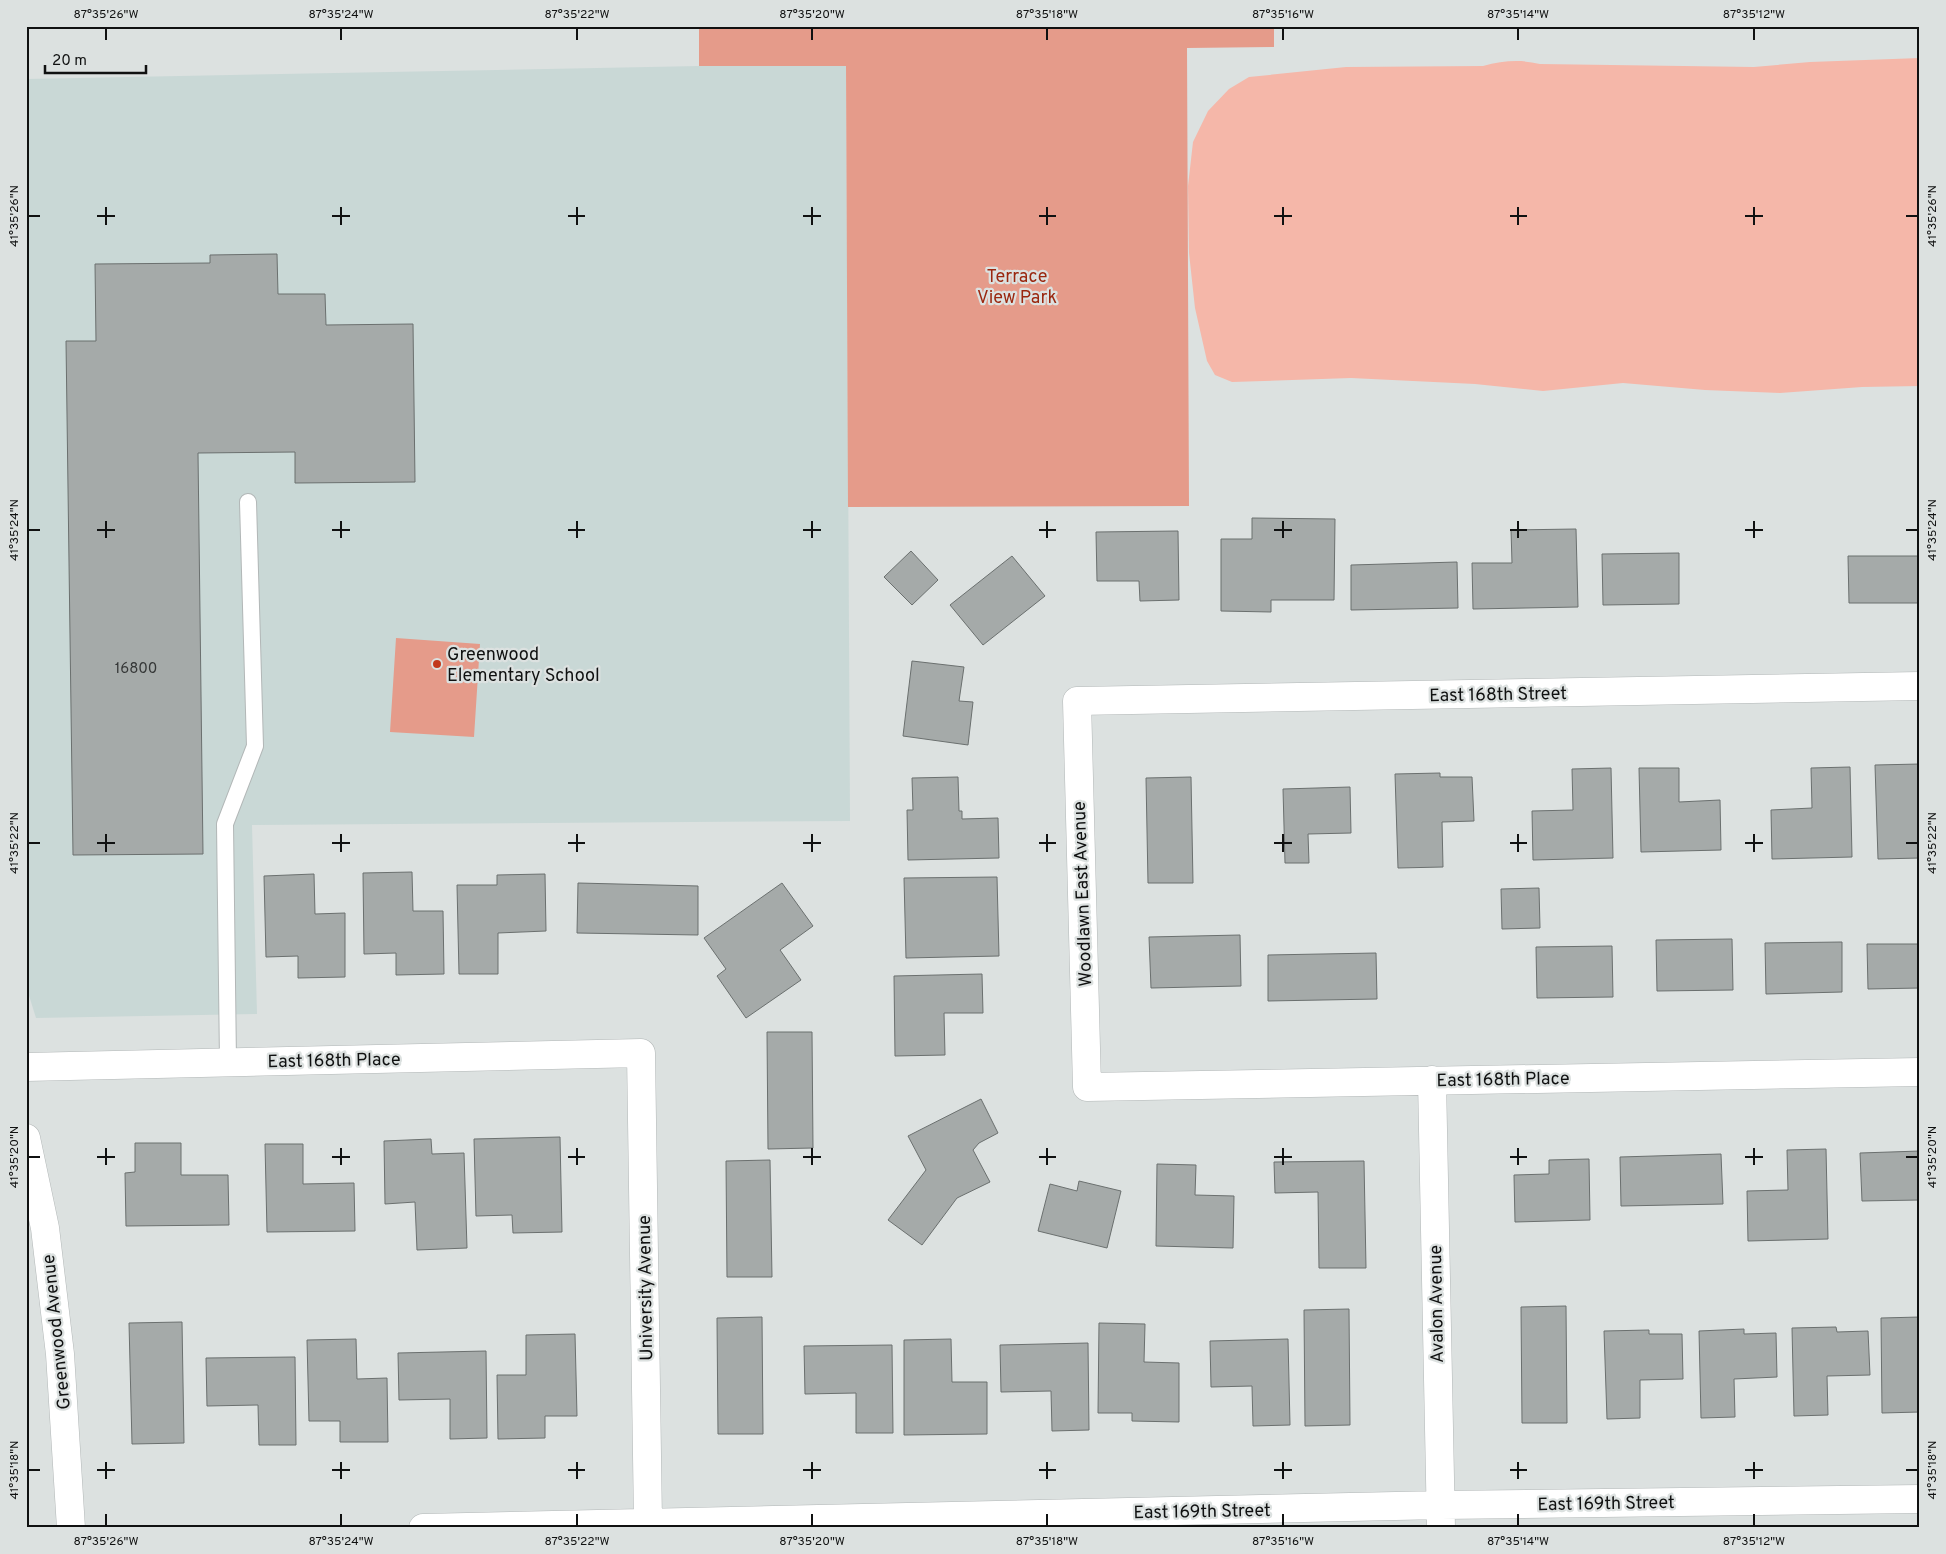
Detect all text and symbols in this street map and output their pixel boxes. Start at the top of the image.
text: 87°35'26"W [73,7,139,23]
text: 87°35'24"W [308,7,374,23]
text: 87°35'22"W [544,7,610,23]
text: 87°35'20"W [779,7,845,23]
text: 87°35'18"W [1016,7,1078,23]
text: 87°35'16"W [1252,7,1314,23]
text: 87°35'14"W [1487,7,1549,23]
text: 87°35'12"W [1723,7,1785,23]
scale bar [45,42,146,74]
text: 20 m [52,52,87,71]
text: 41°35'26"N [7,185,23,247]
text: 41°35'26"N [1925,185,1941,247]
park label: Terrace View Park [977,266,1057,310]
text: 41°35'24"N [7,499,23,561]
text: 41°35'24"N [1925,499,1941,561]
place label: Greenwood Elementary School [447,644,600,688]
marker: Greenwood Elementary School [431,658,443,670]
house number: 16800 [115,660,157,679]
street label: East 168th Street [1429,683,1567,708]
street label: Woodlawn East Avenue [1069,801,1098,987]
text: 41°35'22"N [7,812,23,874]
text: 41°35'22"N [1925,812,1941,874]
street label: East 168th Place [267,1049,401,1074]
street label: East 168th Place [1436,1068,1570,1093]
text: 41°35'20"N [7,1126,23,1188]
text: 41°35'20"N [1925,1126,1941,1188]
street label: University Avenue [634,1215,659,1361]
street label: Avalon Avenue [1425,1245,1450,1363]
street label: Greenwood Avenue [38,1253,77,1411]
text: 41°35'18"N [7,1440,23,1500]
text: 41°35'18"N [1925,1440,1941,1500]
street label: East 169th Street [1537,1492,1675,1517]
street label: East 169th Street [1133,1500,1271,1525]
text: 87°35'26"W [73,1534,139,1550]
text: 87°35'24"W [308,1534,374,1550]
text: 87°35'22"W [544,1534,610,1550]
text: 87°35'20"W [779,1534,845,1550]
text: 87°35'18"W [1016,1534,1078,1550]
text: 87°35'16"W [1252,1534,1314,1550]
text: 87°35'14"W [1487,1534,1549,1550]
text: 87°35'12"W [1723,1534,1785,1550]

